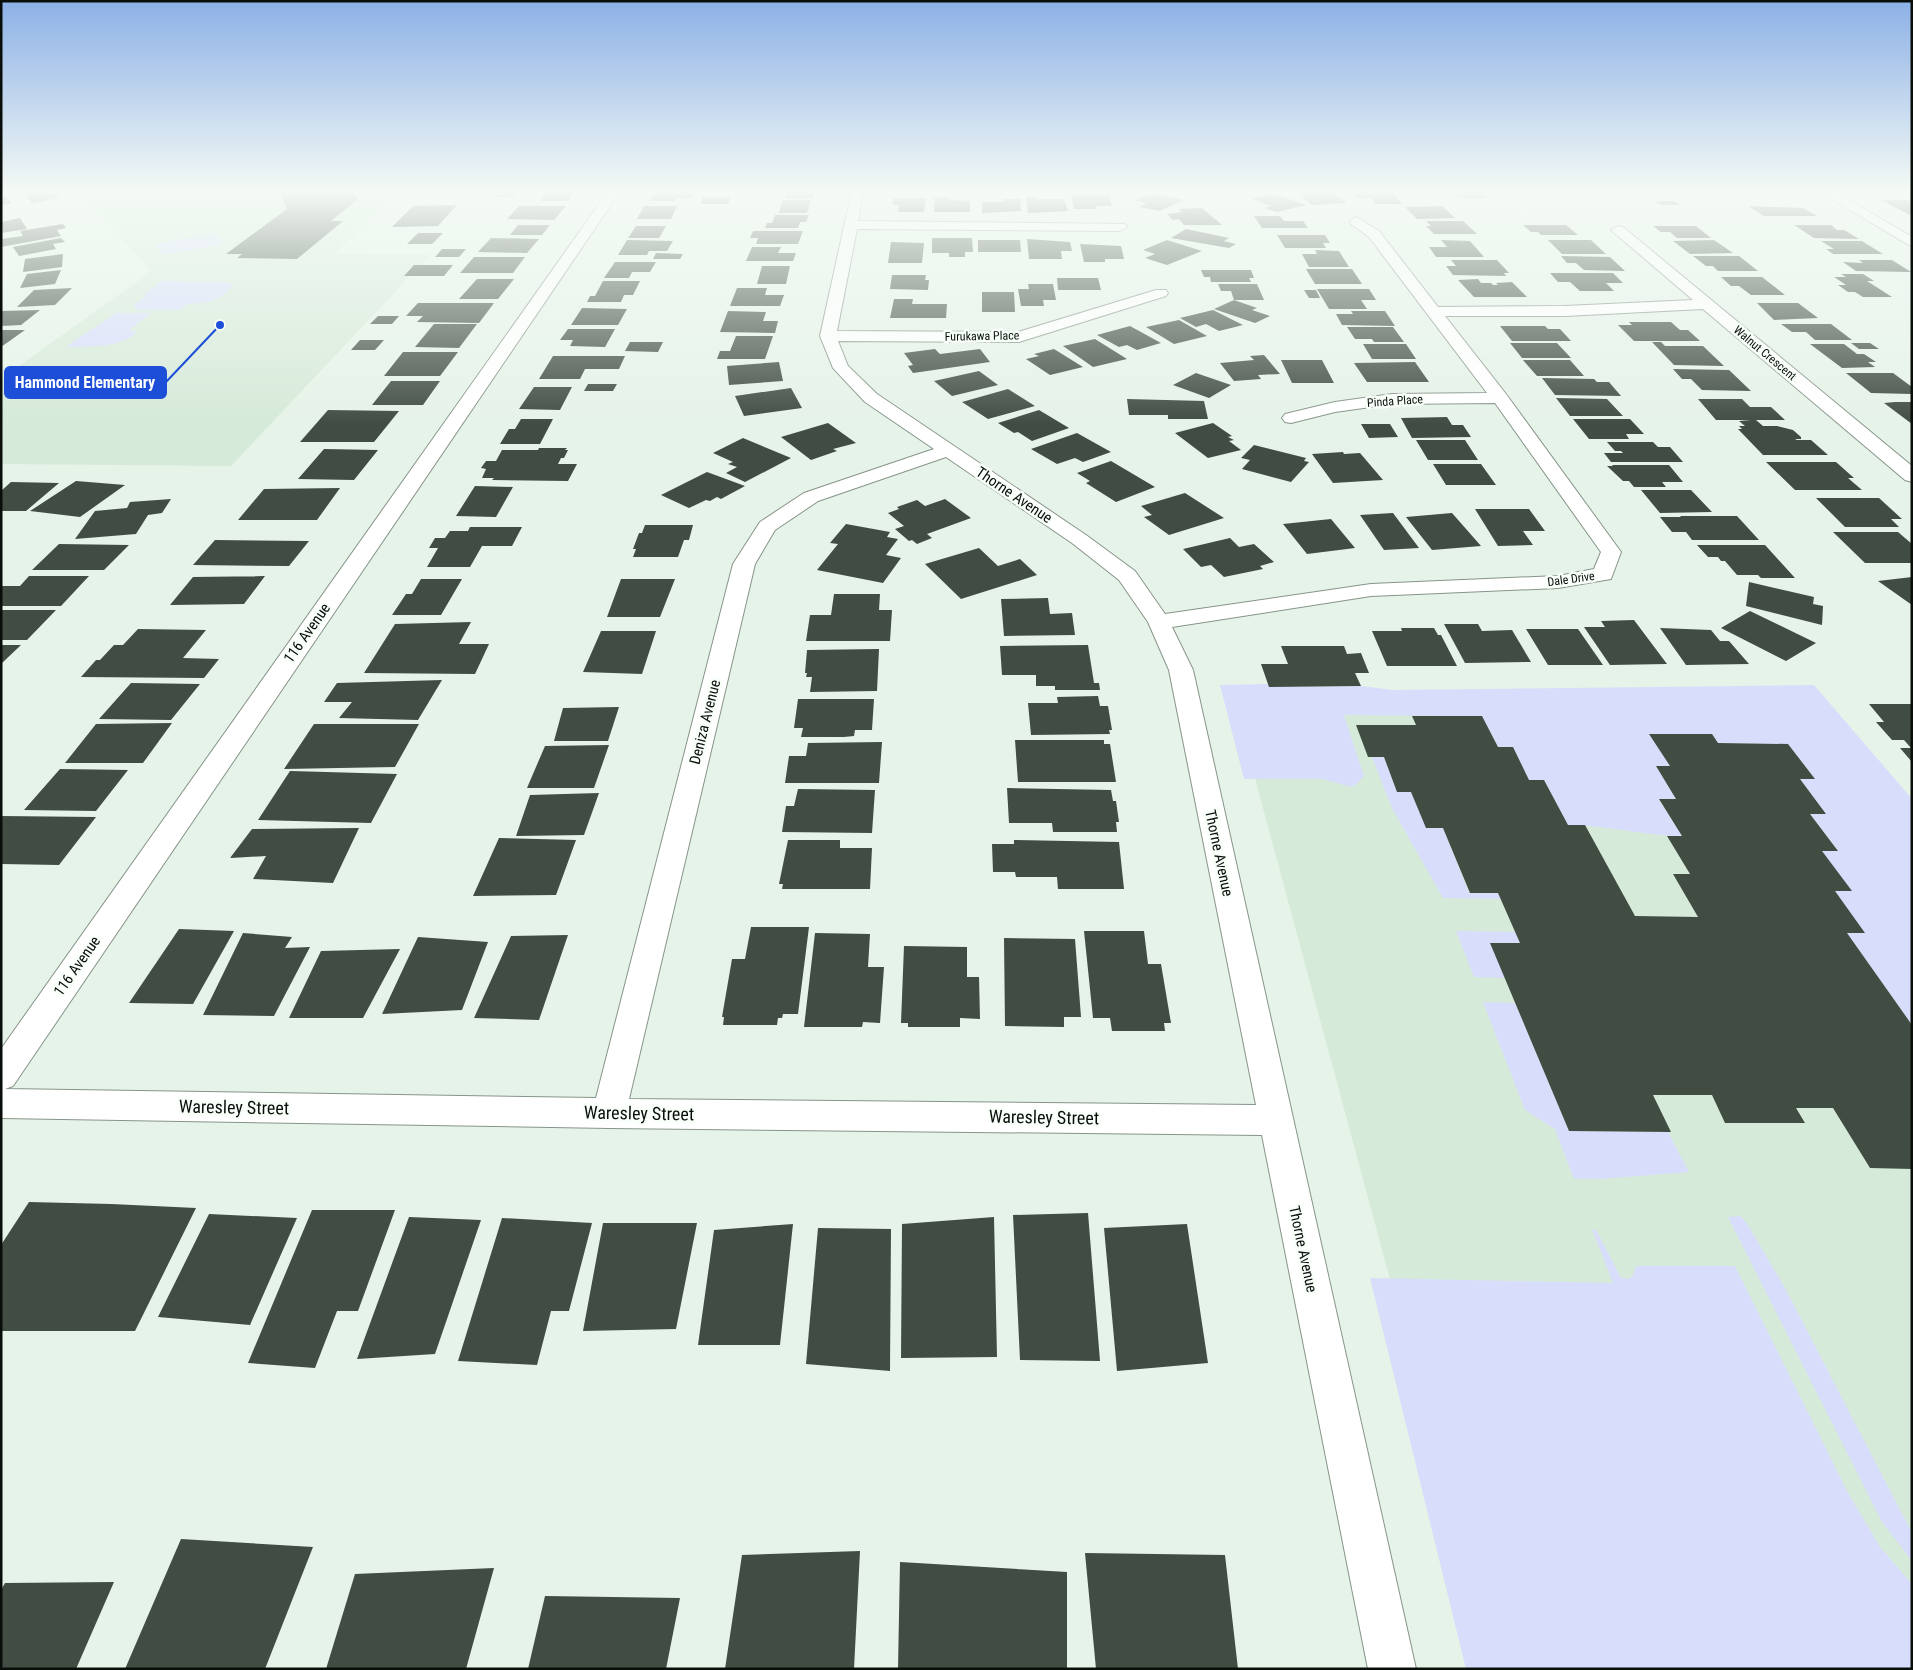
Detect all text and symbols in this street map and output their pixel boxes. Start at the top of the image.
street label: Walnut Crescent [1731,323,1799,384]
street label: Furukawa Place [945,328,1020,344]
callout: Hammond Elementary [5,367,166,398]
text: Hammond Elementary [15,373,155,392]
street label: Pinda Place [1367,392,1424,410]
street label: Thorne Avenue [972,463,1056,527]
street label: Dale Drive [1546,569,1596,589]
street label: 116 Avenue [280,600,334,666]
street label: Deniza Avenue [686,678,724,766]
street label: Thorne Avenue [1201,808,1237,898]
street label: 116 Avenue [50,933,104,999]
street label: Waresley Street [179,1096,289,1118]
street label: Waresley Street [584,1102,694,1124]
street label: Waresley Street [989,1106,1099,1128]
street label: Thorne Avenue [1285,1204,1321,1294]

